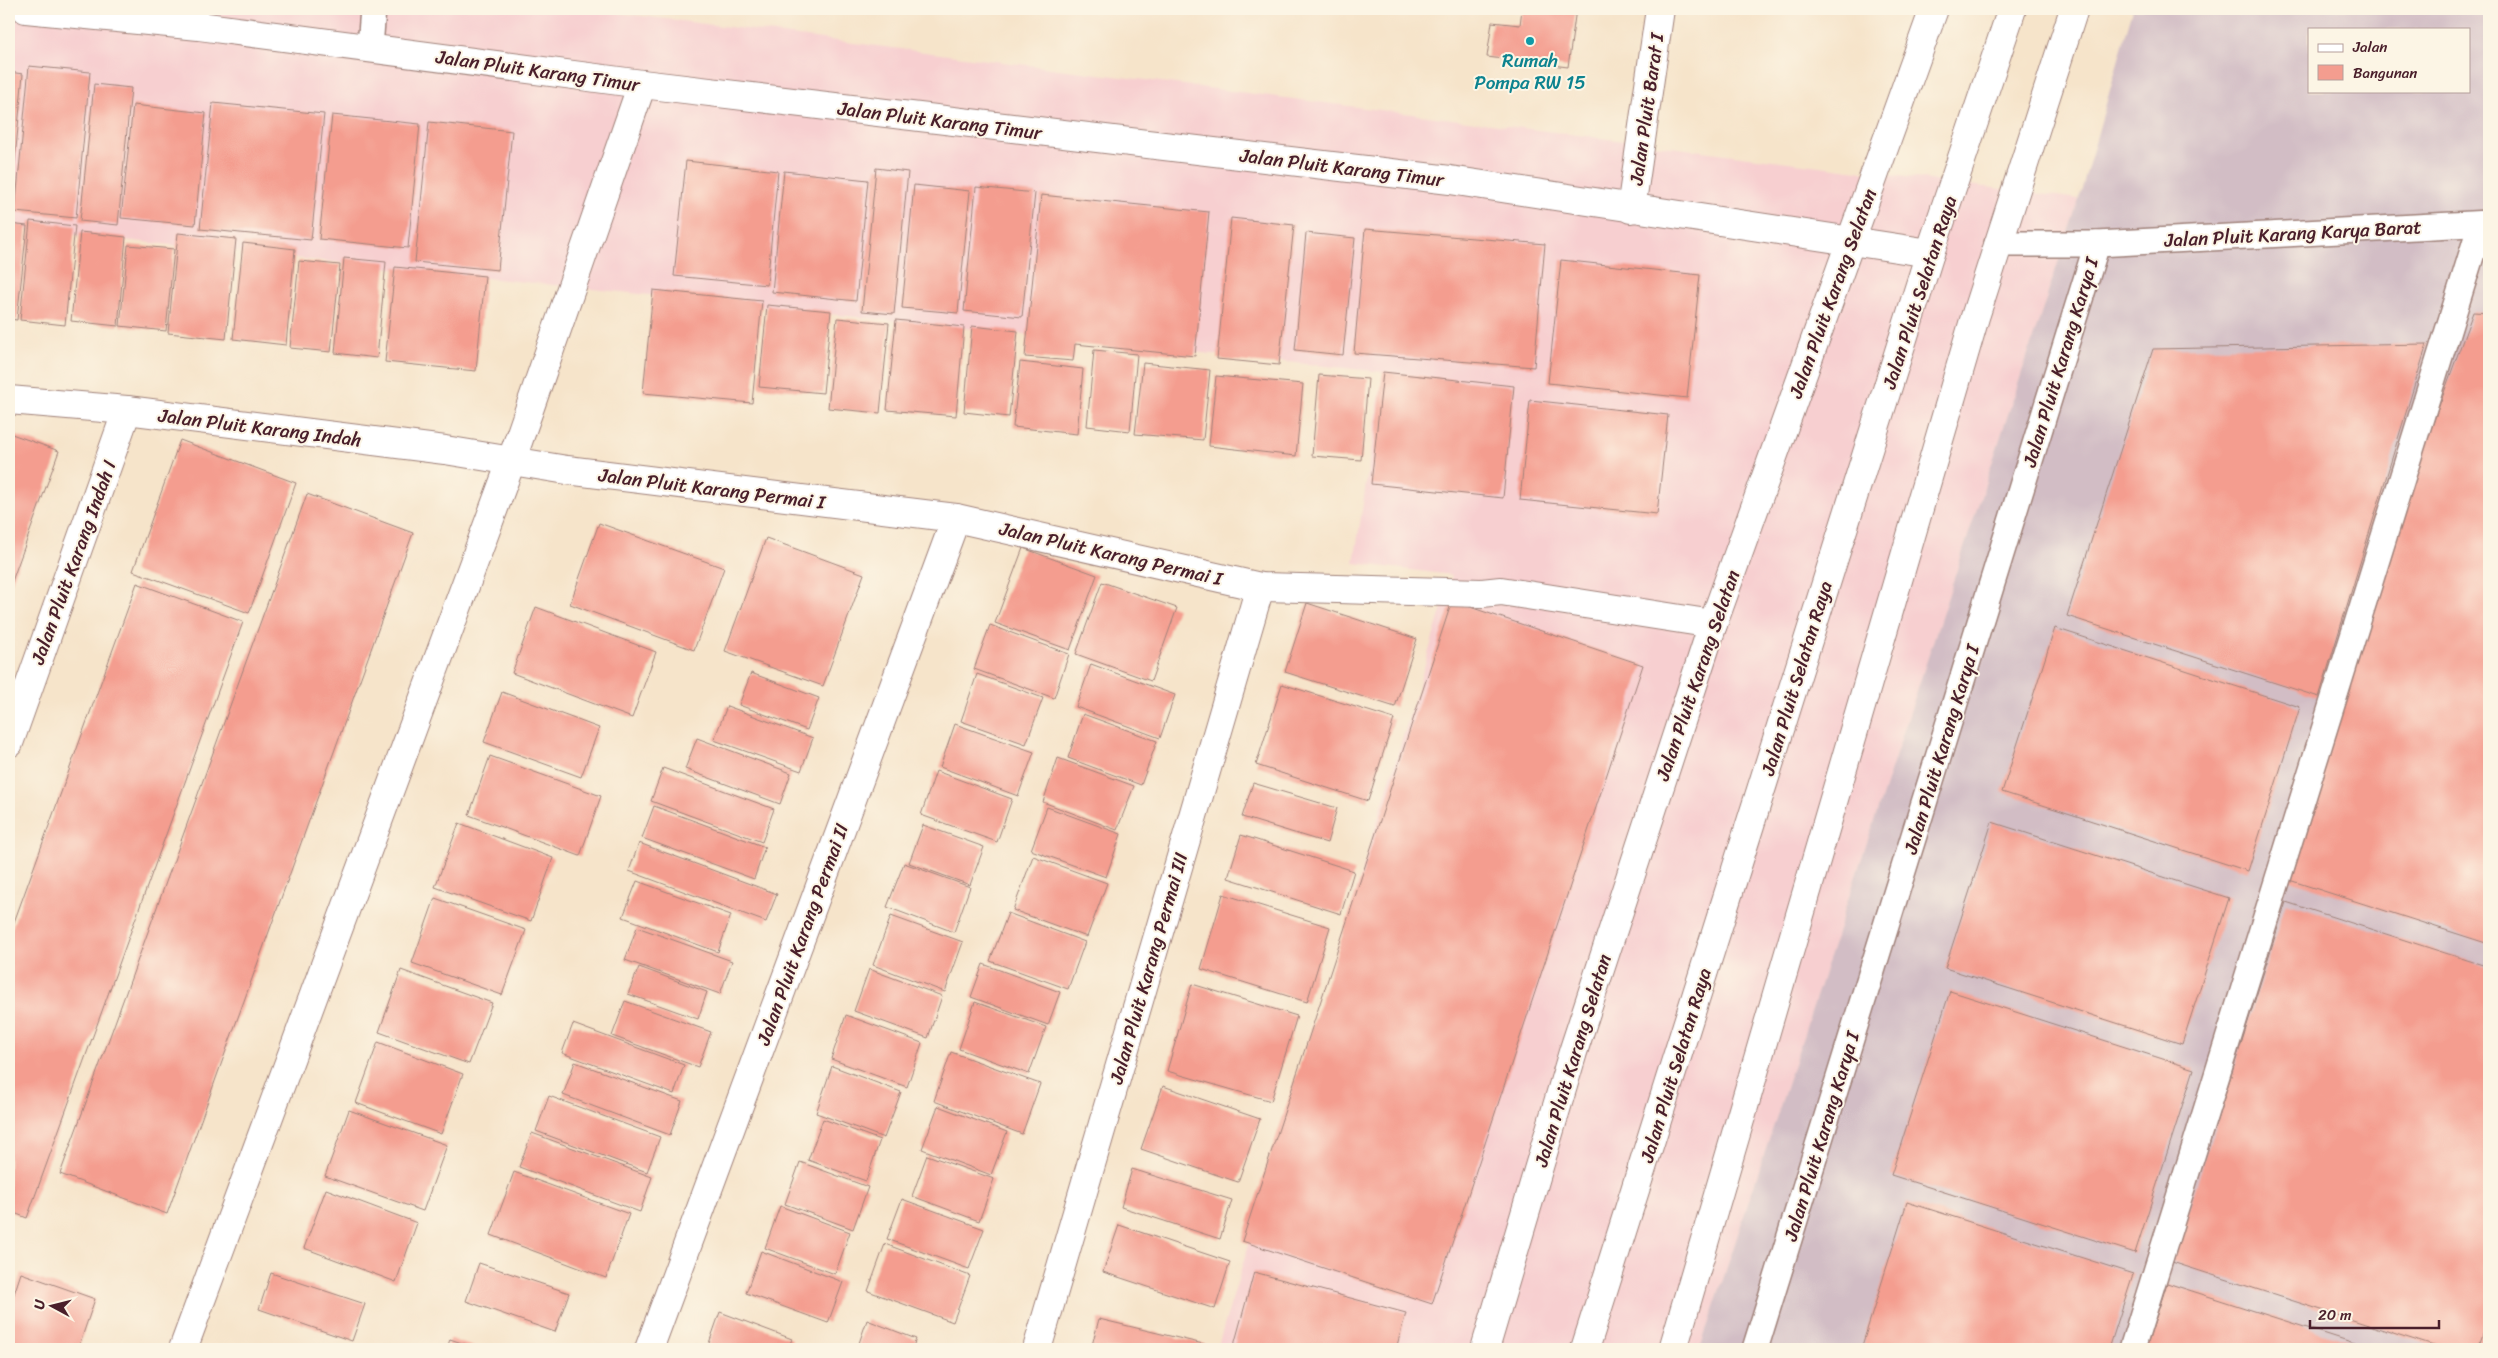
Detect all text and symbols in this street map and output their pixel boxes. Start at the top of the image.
legend [2308,28,2470,92]
street label: Jalan Pluit Barat I [1619,30,1674,188]
text: Jalan [2352,34,2387,60]
marker: Rumah Pompa RW 15 [1524,35,1536,47]
street label: Jalan Pluit Karang Timur [433,40,643,101]
place label: Rumah Pompa RW 15 [1474,44,1586,99]
text: Bangunan [2353,60,2417,86]
street label: Jalan Pluit Karang Timur [835,91,1045,150]
street label: Jalan Pluit Karang Timur [1237,138,1447,197]
street label: Jalan Pluit Karang Selatan [1779,184,1886,404]
street label: Jalan Pluit Selatan Raya [1872,191,1966,394]
street label: Jalan Pluit Karang Karya Barat [2163,210,2422,257]
street label: Jalan Pluit Karang Karya I [2013,252,2108,472]
street label: Jalan Pluit Karang Indah [156,399,363,456]
street label: Jalan Pluit Karang Indah I [21,455,126,670]
street label: Jalan Pluit Karang Permai I [596,458,829,519]
street label: Jalan Pluit Karang Permai I [995,512,1227,596]
street label: Jalan Pluit Karang Selatan [1646,565,1749,786]
street label: Jalan Pluit Selatan Raya [1751,577,1842,780]
street label: Jalan Pluit Karang Karya I [1894,639,1989,859]
street label: Jalan Pluit Karang Permai II [747,819,858,1051]
street label: Jalan Pluit Karang Permai III [1099,848,1197,1089]
street label: Jalan Pluit Karang Selatan [1524,950,1621,1172]
street label: Jalan Pluit Selatan Raya [1630,964,1721,1167]
street label: Jalan Pluit Karang Karya I [1774,1026,1869,1246]
north arrow [28,1280,78,1330]
text: U [27,1298,53,1311]
scale bar [2310,1298,2439,1330]
text: 20 m [2318,1302,2352,1328]

